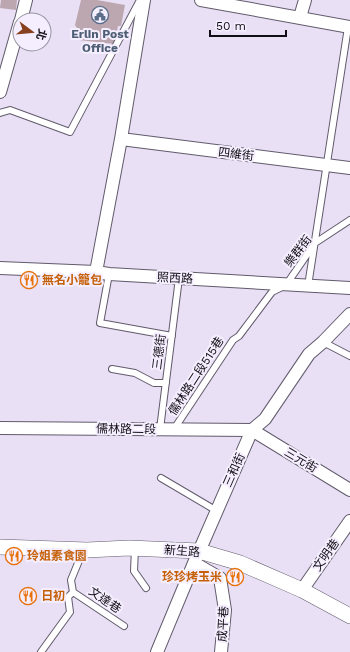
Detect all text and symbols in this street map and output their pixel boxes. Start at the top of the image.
public building icon: Erlin Post Office [90,5,110,25]
north arrow [12,12,52,52]
scale bar [210,12,286,38]
text: 50 m [216,19,246,33]
place label: Erlin Post Office [71,27,130,55]
text: 北 [33,28,49,42]
street label: 四維街 [217,145,255,163]
street label: 樂群街 [281,233,315,269]
restaurant icon: 無名小籠包 [19,270,39,290]
street label: 照西路 [157,270,193,286]
place label: 無名小籠包 [42,273,102,287]
street label: 三德街 [150,333,168,371]
street label: 儒林路二段515巷 [165,334,227,418]
street label: 儒林路二段 [96,421,156,437]
street label: 三元街 [282,445,320,475]
street label: 三和街 [220,451,248,489]
street label: 文明巷 [310,536,342,574]
street label: 新生路 [164,543,200,559]
restaurant icon: 玲姐素食園 [4,546,24,566]
place label: 玲姐素食園 [27,549,87,563]
restaurant icon: 珍珍烤玉米 [225,567,245,587]
place label: 珍珍烤玉米 [162,570,222,584]
street label: 文達巷 [86,584,124,616]
restaurant icon: 日初 [18,586,38,606]
place label: 日初 [41,589,65,603]
street label: 成平巷 [215,606,231,642]

